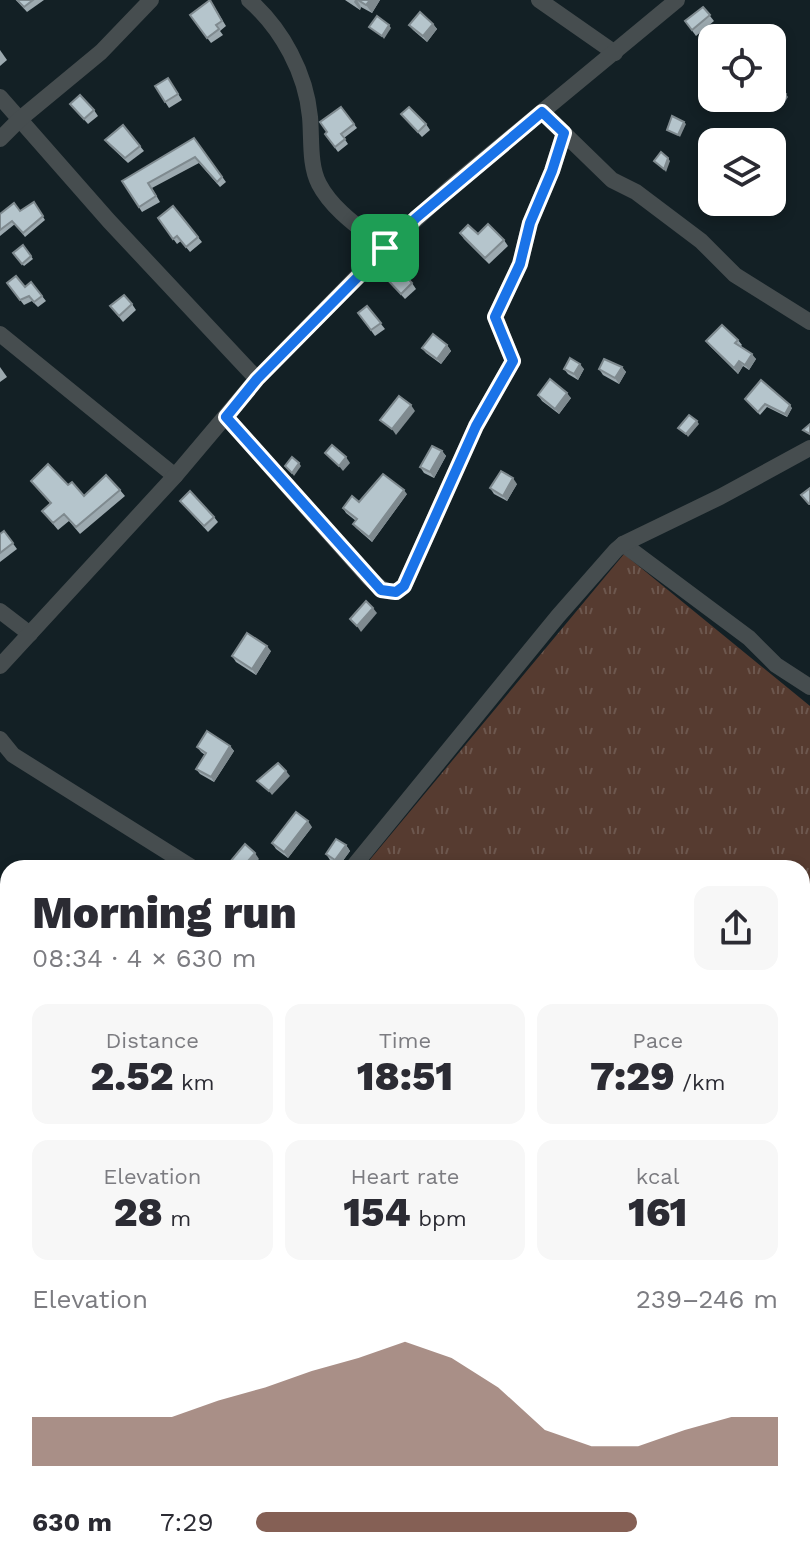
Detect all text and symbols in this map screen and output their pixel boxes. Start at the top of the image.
map controls [698,24,786,216]
button: locate [698,24,786,112]
button: layers [698,128,786,216]
pin [351,214,419,282]
icon: arrive [363,226,407,270]
button: share [694,886,778,970]
text: Morning run [32,887,297,939]
text: 08:34 · 4 × 630 m [32,943,257,973]
text: Distance [106,1028,199,1053]
text: Time [379,1028,431,1053]
text: Pace [632,1028,683,1053]
text: 2.52 [90,1053,174,1100]
text: 18:51 [357,1053,453,1100]
text: 7:29 [590,1053,675,1100]
text: km [174,1070,214,1095]
text: /km [675,1070,725,1095]
text: Elevation [103,1164,201,1189]
text: Heart rate [351,1164,459,1189]
text: kcal [636,1164,679,1189]
text: 28 [113,1189,163,1236]
text: 154 [343,1189,411,1236]
text: 161 [628,1189,687,1236]
text: m [163,1206,191,1231]
text: bpm [411,1206,467,1231]
text: Elevation [32,1284,148,1314]
text: 239–246 m [636,1284,778,1314]
text: 630 m [32,1507,112,1537]
text: 7:29 [160,1507,213,1537]

